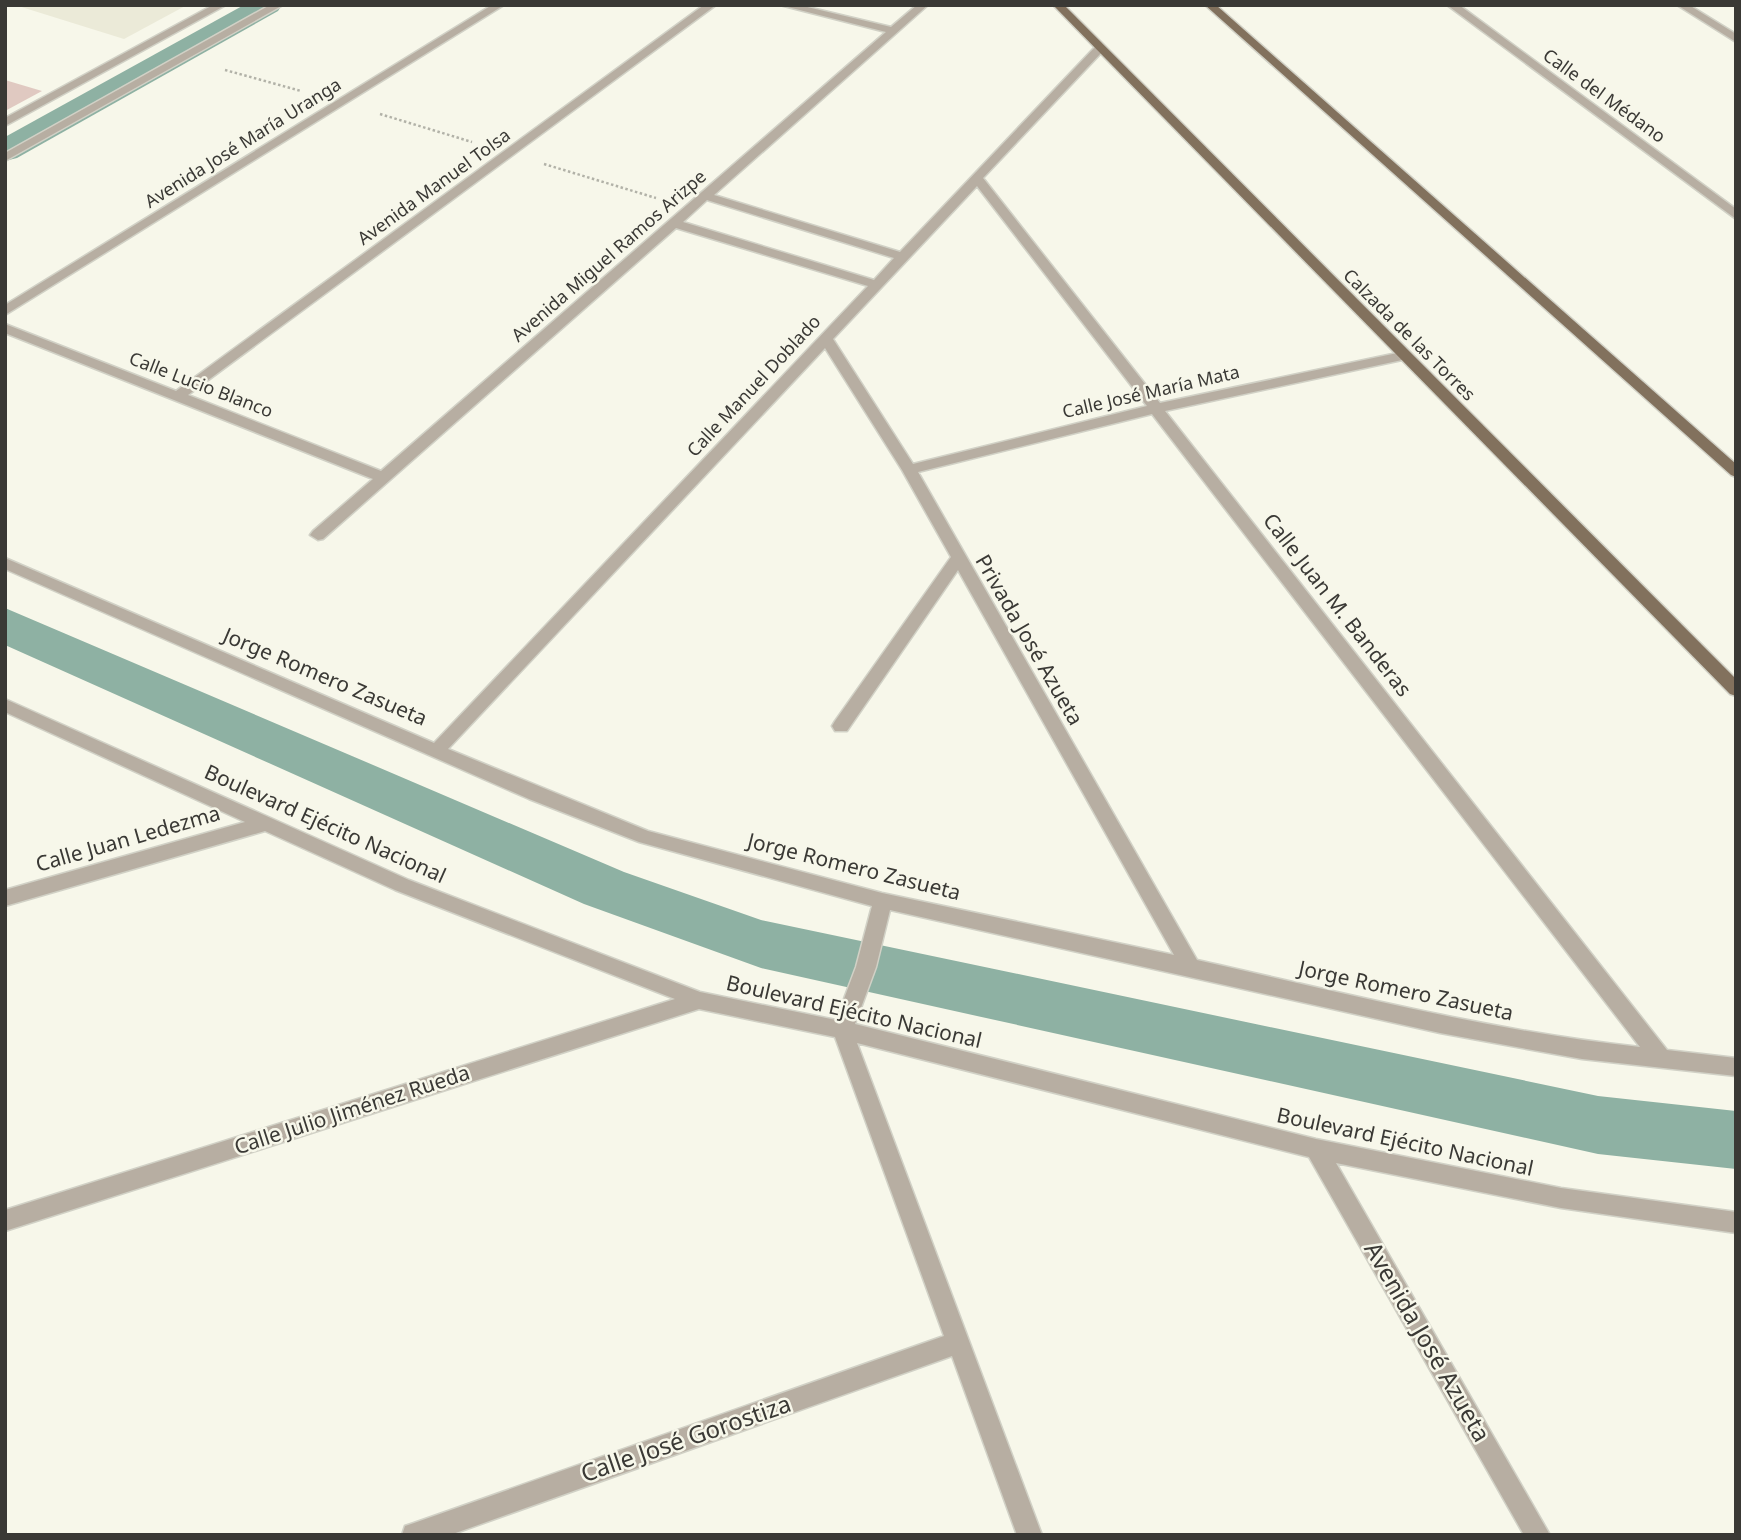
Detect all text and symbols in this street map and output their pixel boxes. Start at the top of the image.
street label: Calle del Médano [1539,43,1671,148]
street label: Avenida José María Uranga [140,72,345,213]
street label: Avenida Manuel Tolsa [352,123,515,250]
street label: Avenida Miguel Ramos Arizpe [506,164,711,347]
street label: Calzada de las Torres [1339,263,1481,405]
street label: Calle Manuel Doblado [681,309,825,461]
street label: Calle Lucio Blanco [126,346,277,423]
street label: Calle José María Mata [1060,359,1242,423]
street label: Calle Juan M. Banderas [1257,507,1418,702]
street label: Privada José Azueta [970,549,1090,730]
street label: Jorge Romero Zasueta [217,620,432,732]
street label: Boulevard Ejécito Nacional [200,757,451,889]
street label: Calle Juan Ledezma [32,798,223,878]
street label: Jorge Romero Zasueta [743,825,964,906]
street label: Jorge Romero Zasueta [1294,953,1516,1026]
street label: Boulevard Ejécito Nacional [724,968,985,1054]
street label: Calle Julio Jiménez Rueda [230,1058,473,1160]
street label: Boulevard Ejécito Nacional [1274,1100,1536,1182]
street label: Avenida José Azueta [1358,1235,1499,1447]
street label: Calle José Gorostiza [576,1386,795,1489]

